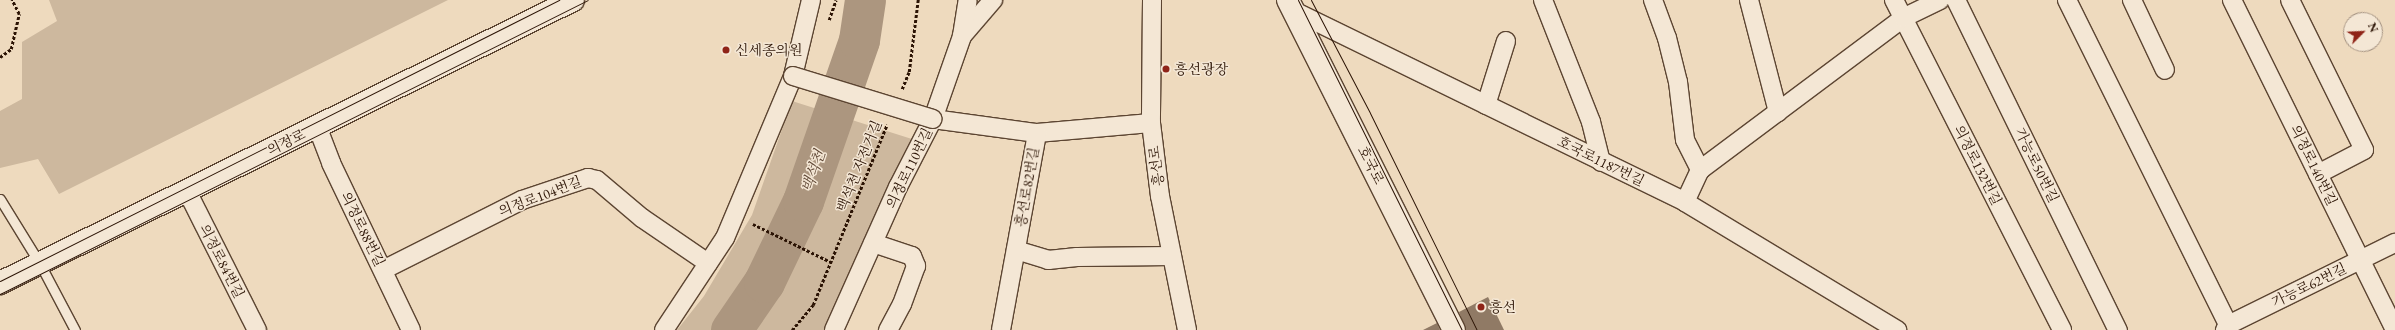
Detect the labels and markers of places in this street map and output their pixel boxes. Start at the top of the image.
place label: 신세종의원 [735,42,803,58]
marker: 신세종의원 [720,44,732,56]
place label: 흥선광장 [1174,61,1228,77]
marker: 흥선광장 [1161,64,1171,74]
place label: 흥선 [1489,299,1516,315]
marker: 흥선 [1476,302,1486,312]

